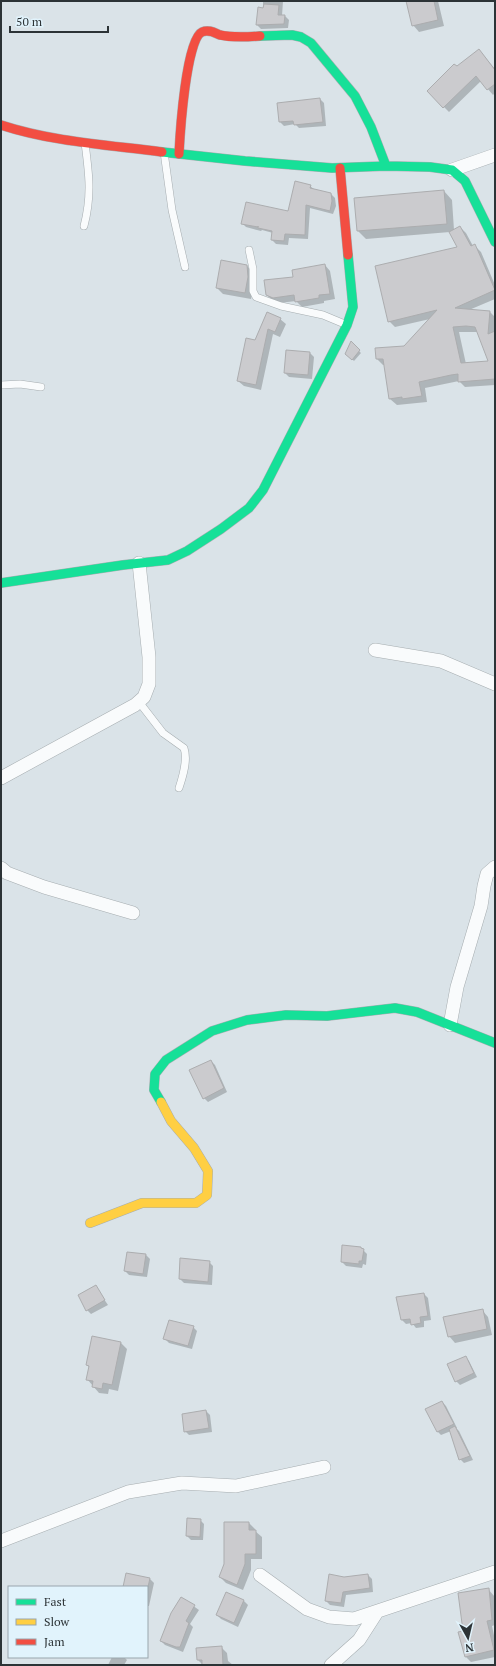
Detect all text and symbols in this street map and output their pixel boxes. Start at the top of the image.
scale bar [10,8,108,34]
text: 50 m [16,14,43,29]
legend [8,1586,148,1658]
text: Fast [44,1594,67,1609]
text: Slow [44,1614,70,1629]
north arrow [448,1618,488,1658]
text: Jam [44,1634,65,1649]
text: N [464,1640,474,1656]

